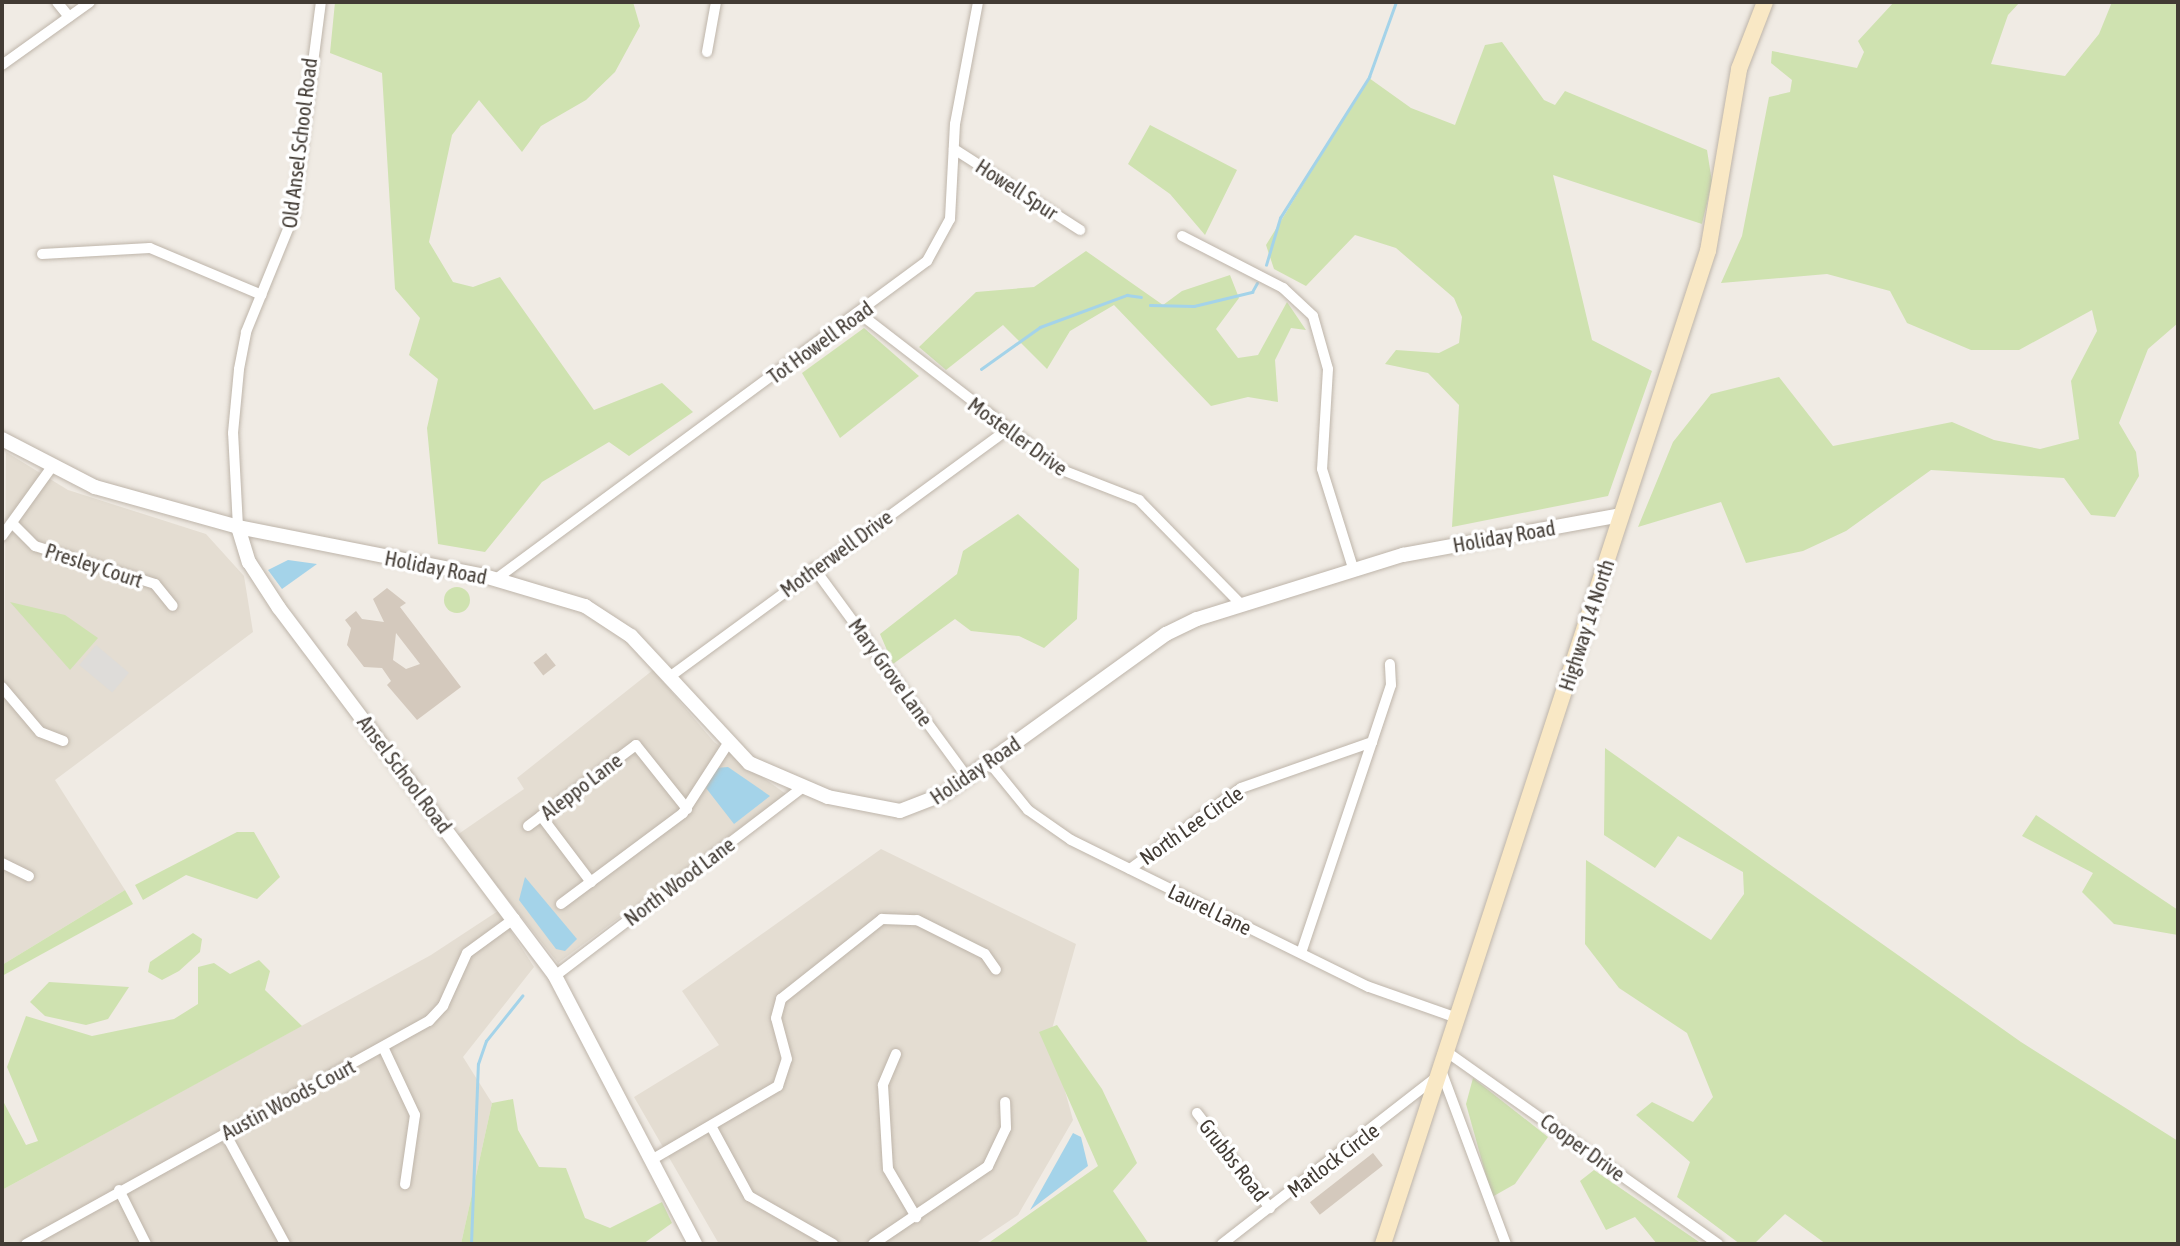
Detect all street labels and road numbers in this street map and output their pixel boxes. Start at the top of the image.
street label: Old Ansel School Road [276,56,322,230]
street label: Howell Spur [971,153,1063,225]
street label: Tot Howell Road [762,295,878,389]
street label: Mosteller Drive [963,391,1073,481]
street label: Motherwell Drive [775,504,897,602]
street label: Holiday Road [1451,515,1557,557]
street label: Presley Court [42,537,146,593]
street label: Holiday Road [383,545,489,589]
street label: Highway 14 North [1553,556,1619,694]
street label: Mary Grove Lane [843,613,939,731]
street label: Ansel School Road [353,710,457,838]
street label: Holiday Road [925,731,1025,809]
street label: Aleppo Lane [535,747,627,825]
street label: North Lee Circle [1134,780,1248,870]
street label: North Wood Lane [619,831,739,931]
street label: Laurel Lane [1164,878,1256,940]
street label: Austin Woods Court [217,1053,359,1145]
street label: Cooper Drive [1536,1108,1630,1186]
street label: Grubbs Road [1194,1114,1274,1206]
street label: Matlock Circle [1282,1117,1384,1203]

